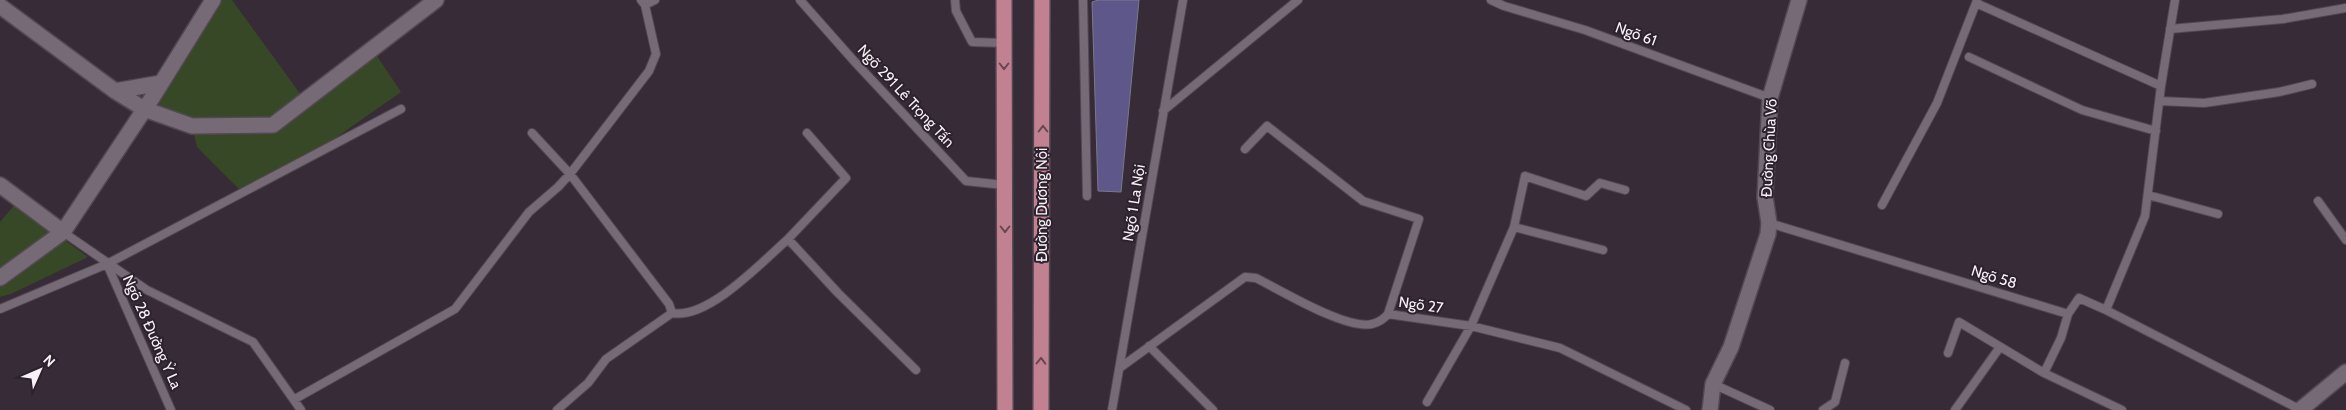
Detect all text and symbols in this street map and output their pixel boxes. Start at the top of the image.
street label: Ngõ 61 [1613,18,1659,50]
street label: Ngõ 291 Lê Trọng Tấn [854,41,958,151]
one-way arrow [999,62,1009,70]
street label: Đường Chùa Võ [1757,98,1781,198]
one-way arrow [1038,125,1048,132]
street label: Đường Dương Nội [1033,148,1051,262]
street label: Ngõ 1 La Nội [1119,163,1149,243]
one-way arrow [999,225,1010,233]
street label: Ngõ 58 [1969,262,2019,292]
street label: Ngõ 28 Đường Ỷ La [119,272,186,392]
street label: Ngõ 27 [1398,293,1445,317]
north arrow [15,345,65,395]
text: N [39,351,59,371]
one-way arrow [1036,357,1046,365]

